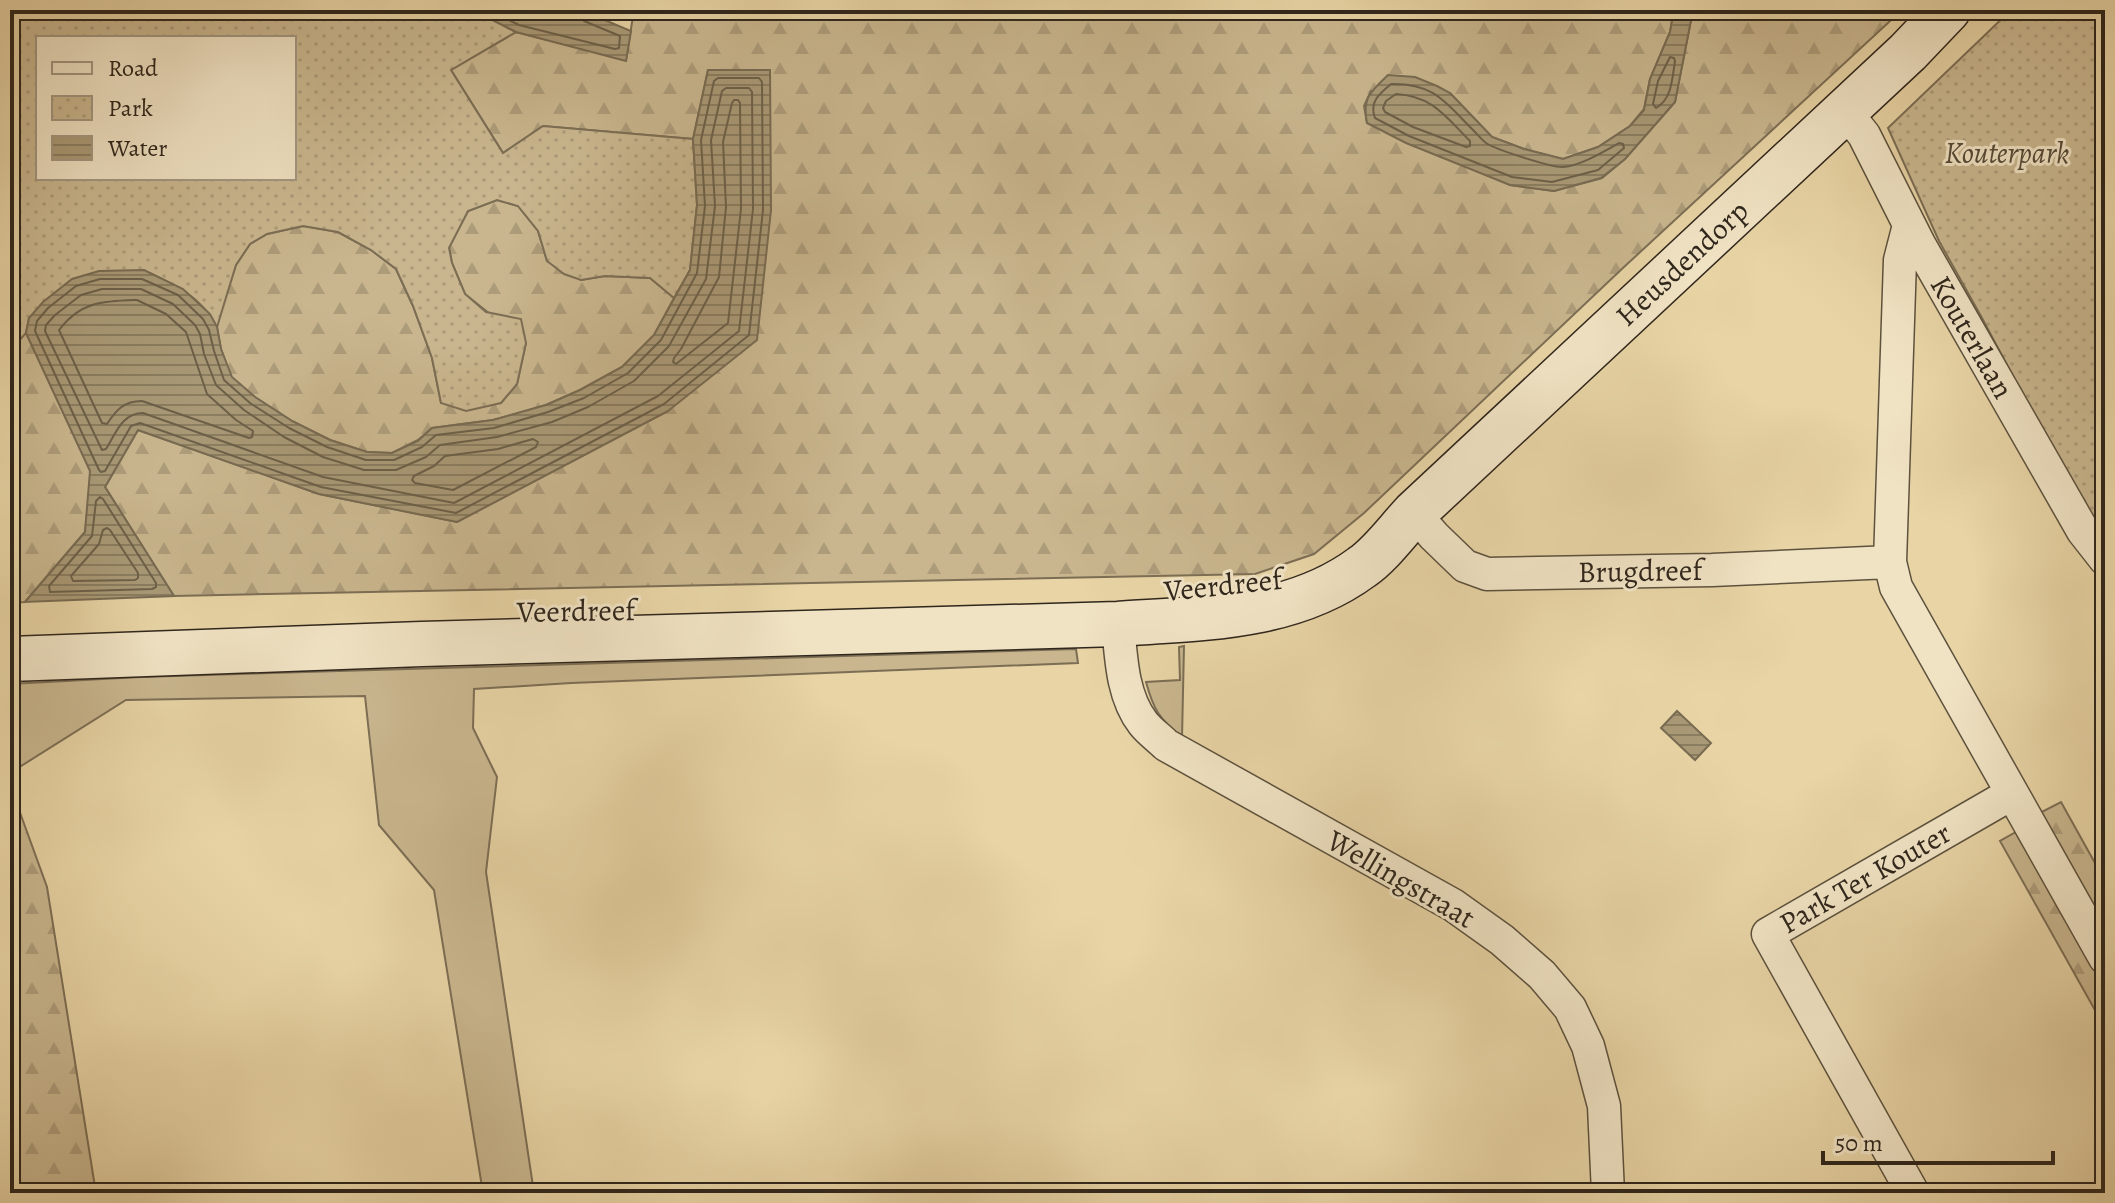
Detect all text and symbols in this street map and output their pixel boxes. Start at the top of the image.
legend [36,36,296,180]
text: Road [108,52,158,84]
text: Park [108,92,153,124]
text: Water [107,132,168,164]
park label: Kouterpark [1945,133,2069,173]
street label: Heusdendorp [1607,191,1757,335]
street label: Kouterlaan [1921,268,2023,406]
street label: Brugdreef [1577,550,1707,592]
street label: Veerdreef [1161,559,1288,611]
street label: Veerdreef [516,590,640,632]
street label: Park Ter Kouter [1772,813,1958,943]
street label: Wellingstraat [1319,820,1482,938]
scale bar [1823,1115,2053,1165]
text: 50 m [1835,1127,1883,1159]

